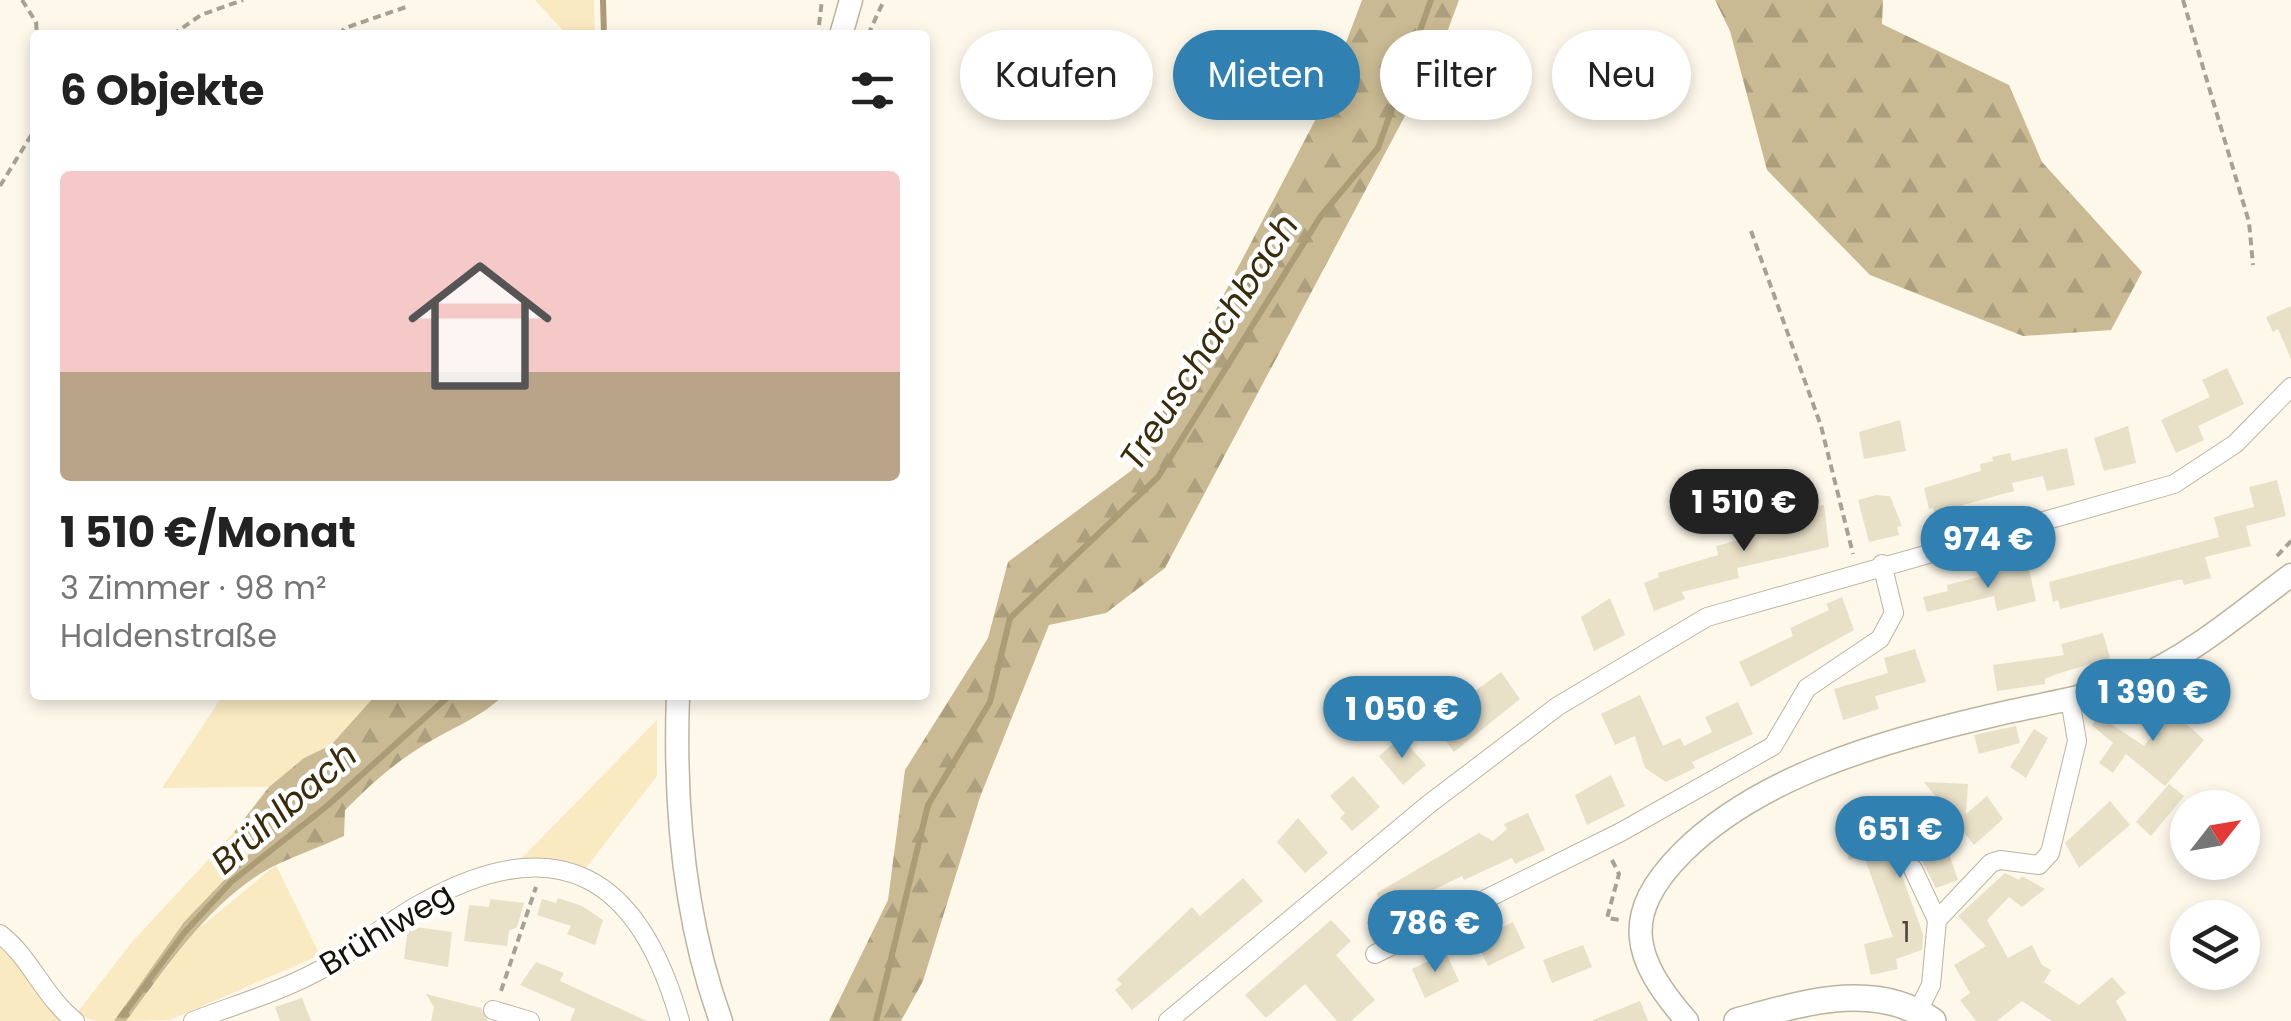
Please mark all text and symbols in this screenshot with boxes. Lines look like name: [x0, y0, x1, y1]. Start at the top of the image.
chip: Kaufen: [960, 30, 1153, 120]
chip: Mieten: [1173, 30, 1360, 120]
chip: Filter: [1380, 30, 1532, 120]
chip: Neu: [1552, 30, 1691, 120]
text: 6 Objekte: [60, 61, 264, 120]
icon: filters: [845, 63, 900, 118]
water label: Treuschachbach: [1107, 204, 1310, 479]
icon: home: [390, 236, 570, 416]
pin: 1 510 €: [1652, 469, 1836, 554]
text: 1 510 €: [1692, 479, 1796, 524]
text: 1 510 €/Monat: [60, 503, 356, 562]
pin: 974 €: [1918, 506, 2058, 591]
text: 974 €: [1943, 516, 2033, 561]
text: 3 Zimmer · 98 m²: [60, 565, 327, 610]
text: Haldenstraße: [60, 613, 277, 658]
pin: 1 390 €: [2061, 659, 2245, 744]
text: 1 390 €: [2098, 669, 2208, 714]
pin: 1 050 €: [1310, 676, 1494, 761]
text: 1 050 €: [1345, 686, 1459, 731]
water label: Brühlbach: [200, 730, 367, 885]
north arrow: [2170, 790, 2260, 880]
map controls: [2170, 790, 2260, 990]
pin: 651 €: [1830, 796, 1970, 881]
text: 651 €: [1857, 806, 1943, 851]
street label: Brühlweg: [311, 871, 461, 986]
pin: 786 €: [1365, 890, 1505, 975]
text: 786 €: [1390, 900, 1480, 945]
button: layers: [2170, 900, 2260, 990]
house number: 1: [1902, 913, 1910, 952]

